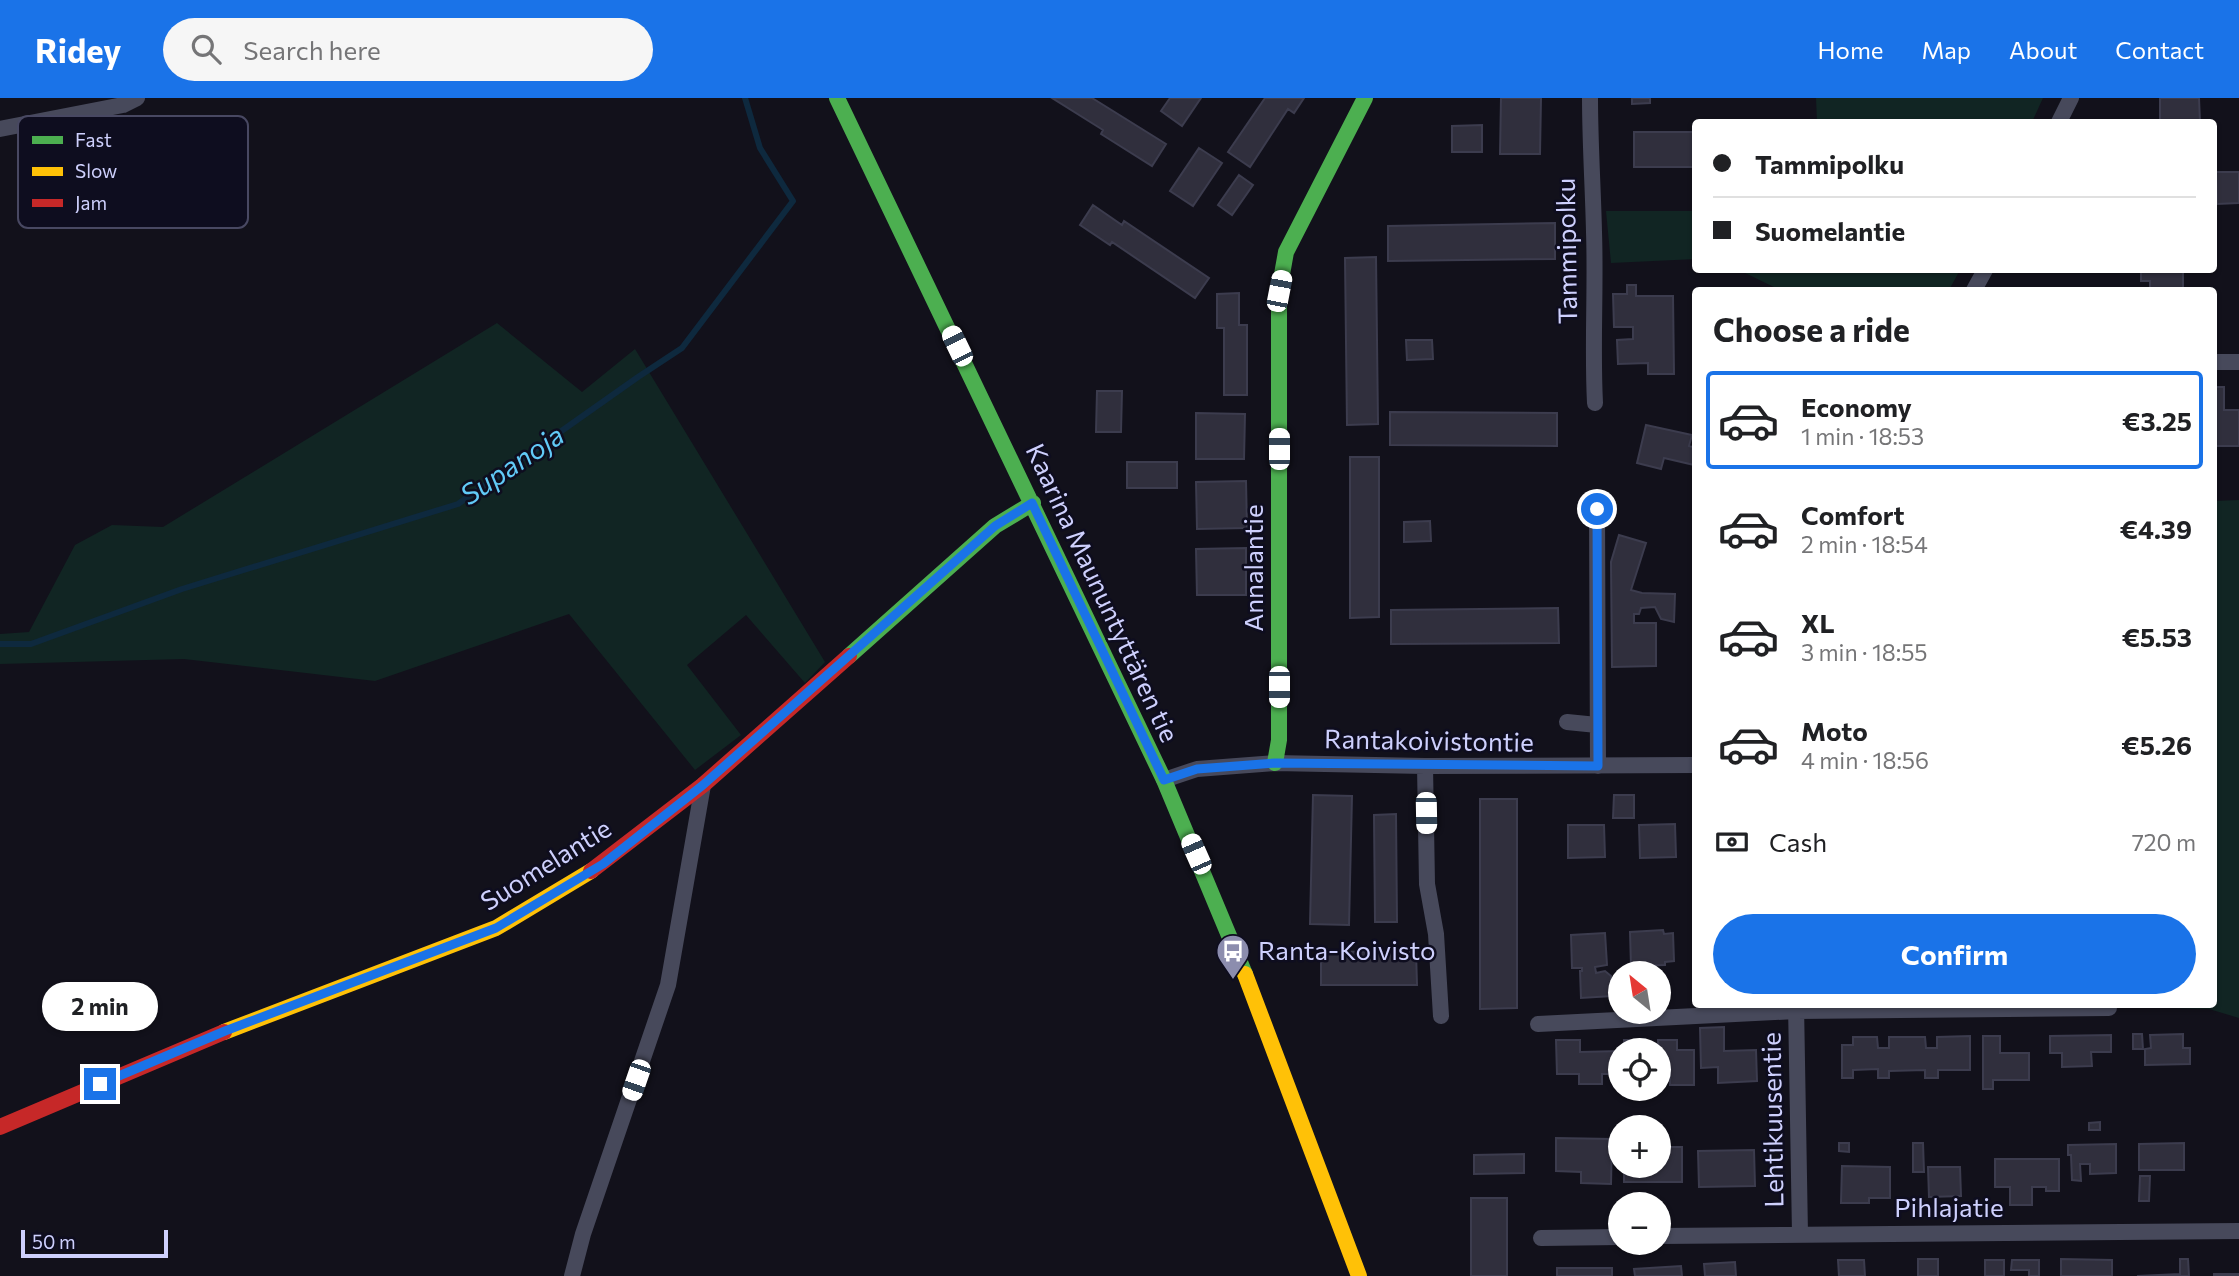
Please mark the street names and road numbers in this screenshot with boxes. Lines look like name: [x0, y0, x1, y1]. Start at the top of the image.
street label: Tammipolku: [1549, 178, 1582, 324]
street label: Kaarina Maununtyttären tie: [1020, 438, 1186, 747]
street label: Annalantie: [1237, 504, 1268, 632]
street label: Rantakoivistontie: [1324, 722, 1534, 757]
street label: Suomelantie: [474, 811, 616, 916]
street label: Lehtikuusentie: [1754, 1032, 1789, 1208]
street label: Pihlajatie: [1894, 1191, 2004, 1222]

